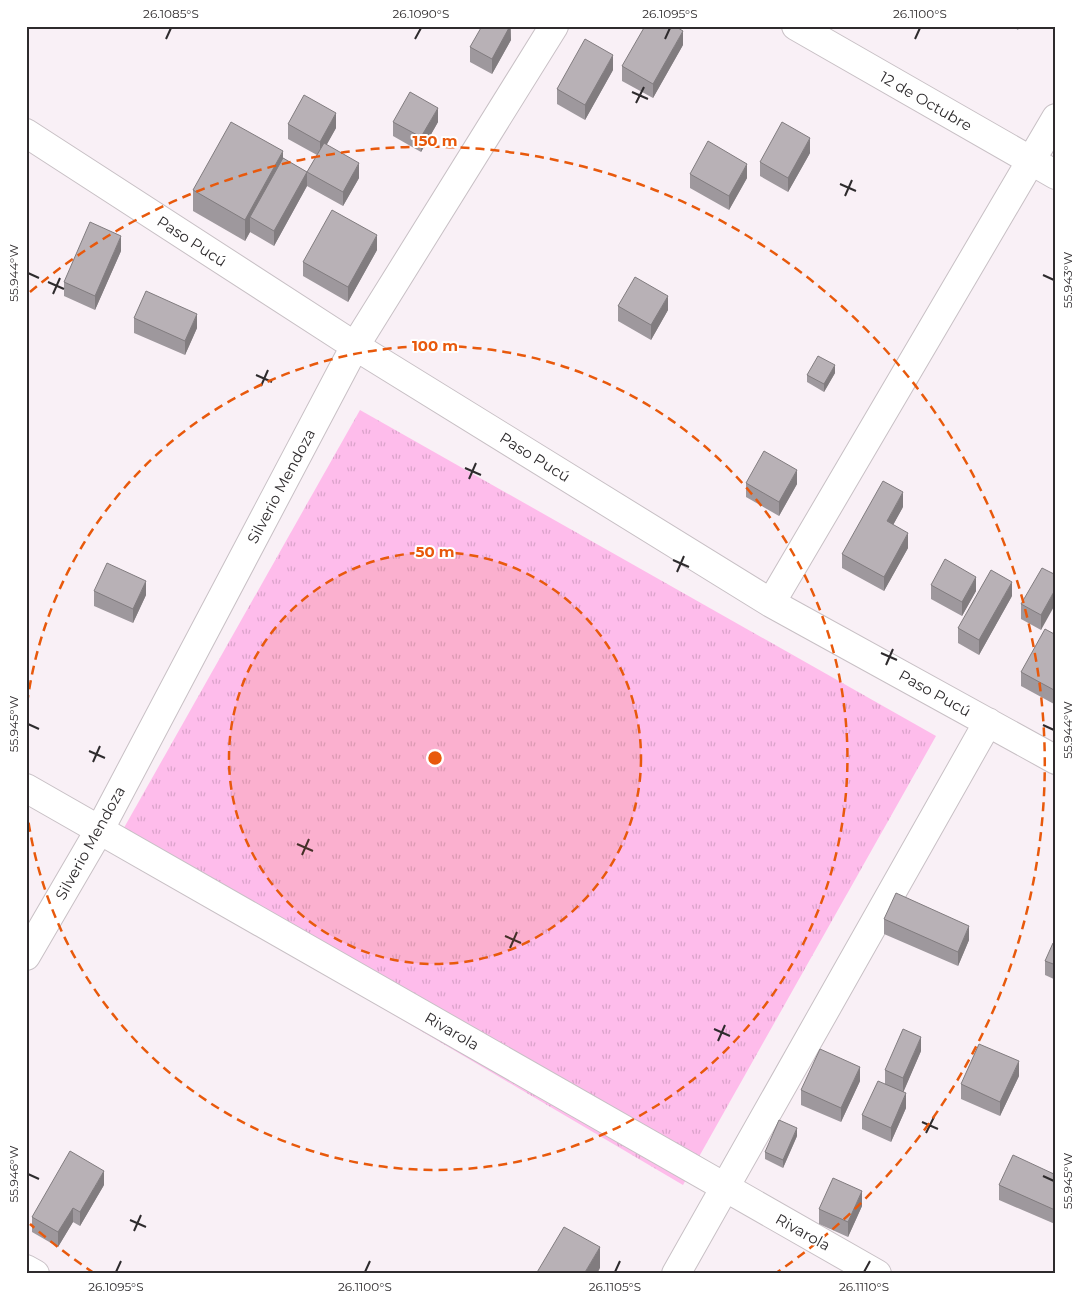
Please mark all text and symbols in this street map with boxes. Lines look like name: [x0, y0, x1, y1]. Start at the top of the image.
text: 26.1085°S: [143, 6, 199, 21]
text: 26.1090°S: [393, 6, 449, 21]
text: 26.1095°S: [642, 6, 698, 21]
text: 26.1100°S: [893, 6, 947, 21]
street label: 12 de Octubre: [876, 67, 976, 135]
text: 150 m: [413, 131, 457, 150]
street label: Paso Pucú: [154, 211, 230, 271]
text: 55.944°W: [6, 244, 21, 302]
text: 55.943°W: [1060, 252, 1075, 308]
text: 100 m: [412, 336, 458, 355]
street label: Silverio Mendoza: [243, 425, 319, 547]
street label: Paso Pucú: [496, 428, 574, 486]
text: 50 m: [415, 542, 455, 561]
street label: Paso Pucú: [896, 665, 974, 721]
text: 55.945°W: [6, 696, 21, 752]
text: 55.944°W: [1060, 701, 1075, 759]
centre of rings: [426, 749, 444, 767]
street label: Silverio Mendoza: [51, 783, 129, 903]
street label: Rivarola: [421, 1008, 483, 1054]
text: 55.946°W: [6, 1145, 21, 1203]
text: 55.945°W: [1060, 1153, 1075, 1209]
street label: Rivarola: [772, 1209, 834, 1255]
text: 26.1095°S: [88, 1279, 144, 1294]
text: 26.1100°S: [338, 1279, 392, 1294]
text: 26.1105°S: [589, 1279, 641, 1294]
text: 26.1110°S: [839, 1279, 889, 1294]

